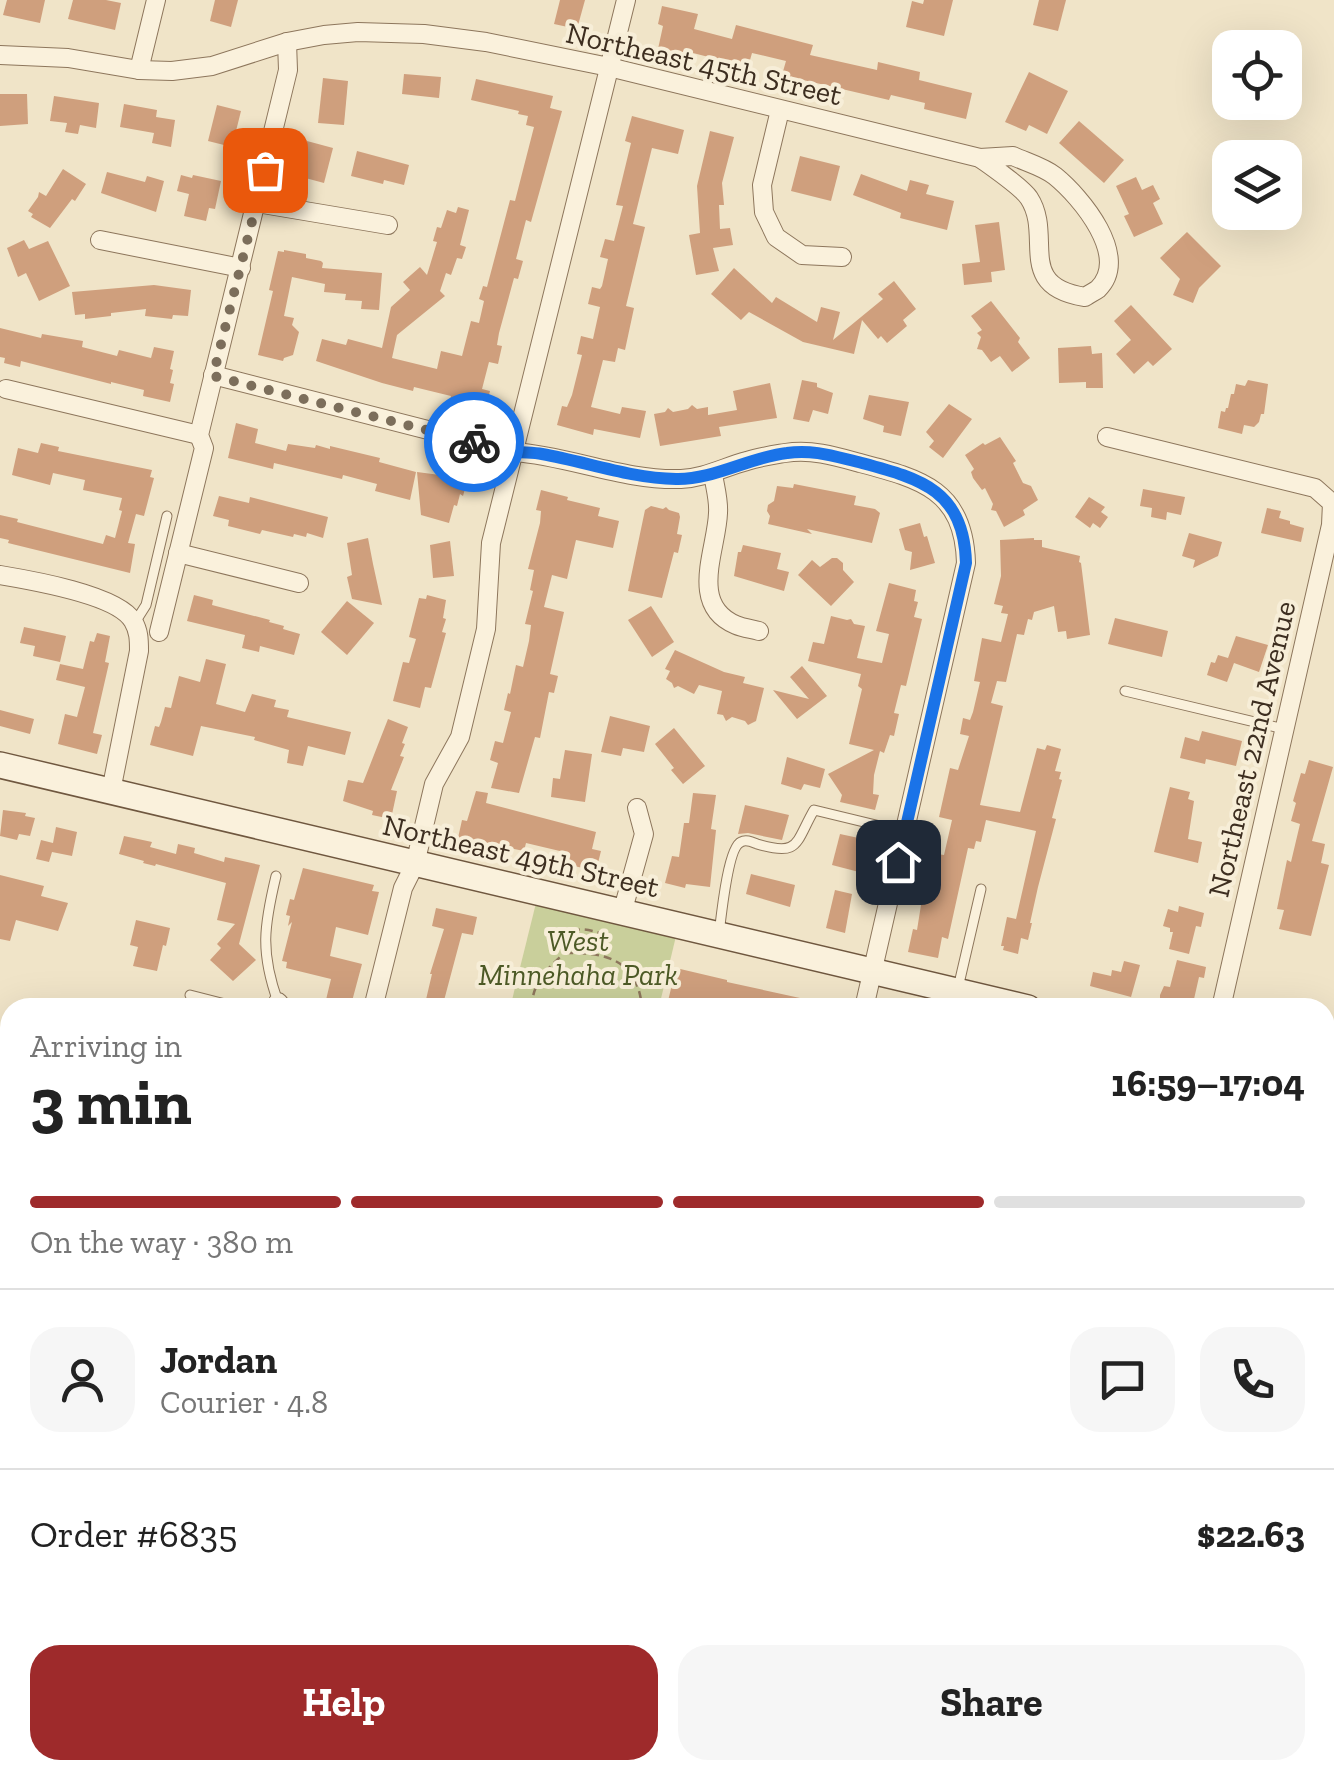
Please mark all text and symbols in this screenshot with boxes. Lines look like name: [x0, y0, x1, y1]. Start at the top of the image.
street label: Northeast 45th Street: [563, 15, 845, 113]
map controls: [1212, 30, 1302, 230]
button: locate: [1212, 30, 1302, 120]
pin: [223, 128, 308, 213]
button: layers: [1212, 140, 1302, 230]
icon: bag: [238, 143, 293, 198]
courier: [424, 392, 524, 492]
icon: bike: [447, 415, 502, 470]
street label: Northeast 22nd Avenue: [1200, 598, 1304, 900]
street label: Northeast 49th Street: [379, 807, 663, 905]
pin: [856, 820, 941, 905]
icon: home: [871, 835, 926, 890]
park label: West Minnehaha Park: [478, 923, 678, 993]
text: Arriving in: [30, 1027, 182, 1065]
text: 16:59–17:04: [1111, 1060, 1305, 1106]
text: 3 min: [30, 1063, 192, 1141]
text: On the way · 380 m: [30, 1223, 293, 1261]
button: person: [30, 1327, 135, 1432]
button: chat: [1070, 1327, 1175, 1432]
button: phone: [1200, 1327, 1305, 1432]
text: Jordan: [160, 1337, 277, 1383]
text: Courier · 4.8: [160, 1383, 328, 1421]
text: Order #6835: [30, 1511, 237, 1557]
text: $22.63: [1197, 1511, 1305, 1557]
button: Help: [30, 1645, 658, 1760]
button: Share: [678, 1645, 1305, 1760]

